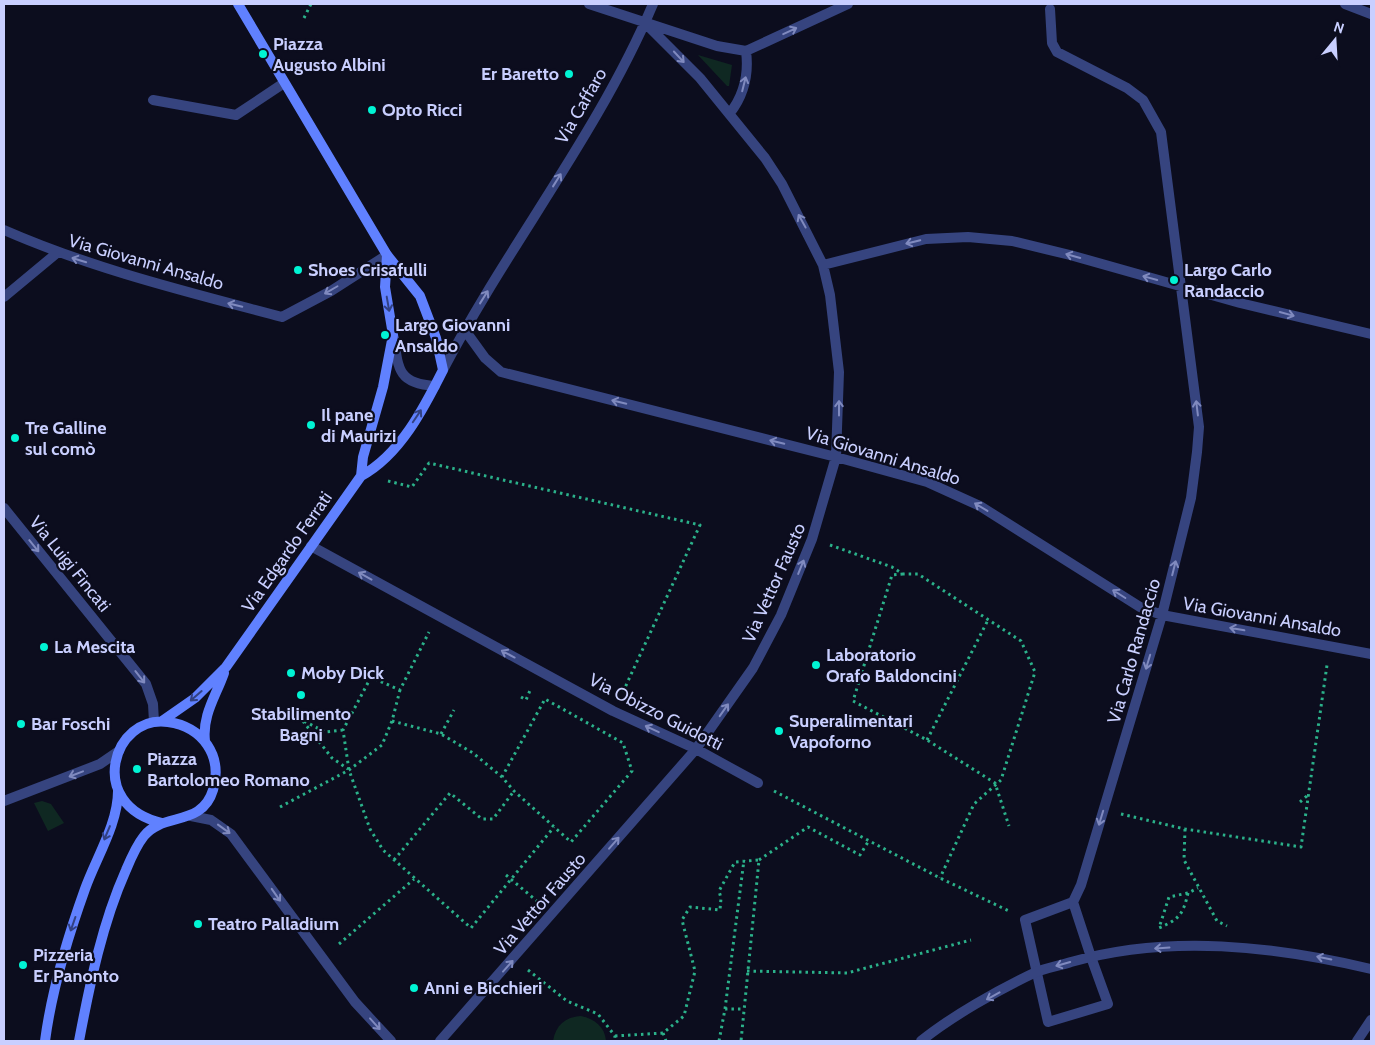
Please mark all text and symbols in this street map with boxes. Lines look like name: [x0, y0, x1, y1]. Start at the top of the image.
north arrow: [1310, 15, 1360, 65]
text: N: [1332, 18, 1347, 38]
one-way arrow: [782, 25, 797, 35]
place label: Piazza Augusto Albini: [273, 33, 386, 76]
marker: Piazza Augusto Albini: [257, 48, 269, 60]
one-way arrow: [673, 50, 685, 63]
place label: Er Baretto: [481, 63, 559, 85]
street label: Via Caffaro: [551, 64, 612, 148]
marker: Er Baretto: [563, 68, 575, 80]
one-way arrow: [740, 76, 749, 92]
place label: Opto Ricci: [382, 99, 462, 121]
marker: Opto Ricci: [366, 104, 378, 116]
one-way arrow: [552, 173, 562, 187]
one-way arrow: [797, 214, 806, 229]
street label: Via Giovanni Ansaldo: [66, 229, 226, 295]
one-way arrow: [906, 238, 922, 247]
one-way arrow: [1066, 251, 1082, 261]
one-way arrow: [71, 254, 87, 264]
place label: Shoes Crisafulli: [308, 259, 427, 281]
place label: Largo Carlo Randaccio: [1184, 259, 1272, 302]
marker: Shoes Crisafulli: [292, 264, 304, 276]
one-way arrow: [1142, 273, 1158, 283]
marker: Largo Carlo Randaccio: [1168, 274, 1180, 286]
one-way arrow: [324, 286, 338, 296]
one-way arrow: [480, 290, 490, 304]
one-way arrow: [384, 295, 394, 311]
one-way arrow: [227, 299, 243, 309]
one-way arrow: [1279, 310, 1295, 319]
place label: Largo Giovanni Ansaldo: [395, 314, 510, 357]
marker: Largo Giovanni Ansaldo: [379, 329, 391, 341]
one-way arrow: [612, 397, 628, 407]
one-way arrow: [834, 400, 844, 416]
one-way arrow: [1191, 401, 1201, 417]
place label: Il pane di Maurizi: [321, 404, 396, 447]
one-way arrow: [412, 409, 422, 423]
place label: Tre Galline sul comò: [25, 417, 107, 460]
marker: Il pane di Maurizi: [305, 419, 317, 431]
street label: Via Giovanni Ansaldo: [803, 422, 963, 490]
marker: Tre Galline sul comò: [9, 432, 21, 444]
one-way arrow: [770, 437, 786, 446]
street label: Via Edgardo Ferrati: [237, 487, 337, 617]
one-way arrow: [975, 502, 989, 512]
street label: Via Luigi Fincati: [25, 512, 115, 616]
street label: Via Vettor Fausto: [738, 520, 810, 646]
one-way arrow: [29, 539, 40, 552]
one-way arrow: [797, 560, 806, 575]
one-way arrow: [1170, 561, 1179, 577]
one-way arrow: [358, 571, 373, 580]
street label: Via Carlo Randaccio: [1103, 576, 1165, 726]
one-way arrow: [1112, 588, 1126, 598]
street label: Via Giovanni Ansaldo: [1181, 592, 1343, 642]
one-way arrow: [1230, 624, 1246, 634]
place label: La Mescita: [54, 636, 135, 658]
marker: La Mescita: [38, 641, 50, 653]
place label: Laboratorio Orafo Baldoncini: [826, 644, 957, 687]
one-way arrow: [500, 649, 515, 659]
one-way arrow: [1143, 654, 1153, 670]
marker: Laboratorio Orafo Baldoncini: [810, 659, 822, 671]
place label: Moby Dick: [301, 662, 384, 684]
marker: Moby Dick: [285, 667, 297, 679]
street label: Via Obizzo Guidotti: [585, 669, 727, 755]
one-way arrow: [135, 670, 146, 683]
marker: Stabilimento Bagni: [295, 689, 307, 701]
one-way arrow: [189, 691, 202, 702]
place label: Stabilimento Bagni: [251, 703, 351, 746]
one-way arrow: [719, 703, 729, 717]
place label: Superalimentari Vapoforno: [789, 710, 913, 753]
place label: Bar Foschi: [31, 713, 110, 735]
marker: Bar Foschi: [15, 718, 27, 730]
one-way arrow: [645, 723, 660, 733]
marker: Superalimentari Vapoforno: [773, 725, 785, 737]
place label: Piazza Bartolomeo Romano: [147, 748, 310, 791]
marker: Piazza Bartolomeo Romano: [131, 763, 143, 775]
one-way arrow: [69, 769, 84, 779]
one-way arrow: [1096, 809, 1106, 825]
one-way arrow: [217, 824, 231, 834]
one-way arrow: [102, 826, 111, 841]
one-way arrow: [608, 837, 620, 850]
street label: Via Vettor Fausto: [489, 848, 591, 960]
one-way arrow: [271, 888, 281, 902]
place label: Teatro Palladium: [208, 913, 339, 935]
one-way arrow: [67, 915, 77, 931]
marker: Teatro Palladium: [192, 918, 204, 930]
one-way arrow: [1154, 943, 1170, 952]
place label: Pizzeria Er Panonto: [33, 944, 119, 987]
one-way arrow: [1316, 953, 1332, 962]
marker: Pizzeria Er Panonto: [17, 959, 29, 971]
one-way arrow: [502, 960, 514, 973]
one-way arrow: [1055, 960, 1071, 970]
place label: Anni e Bicchieri: [424, 977, 542, 999]
marker: Anni e Bicchieri: [408, 982, 420, 994]
one-way arrow: [985, 991, 1000, 1001]
one-way arrow: [369, 1017, 381, 1030]

